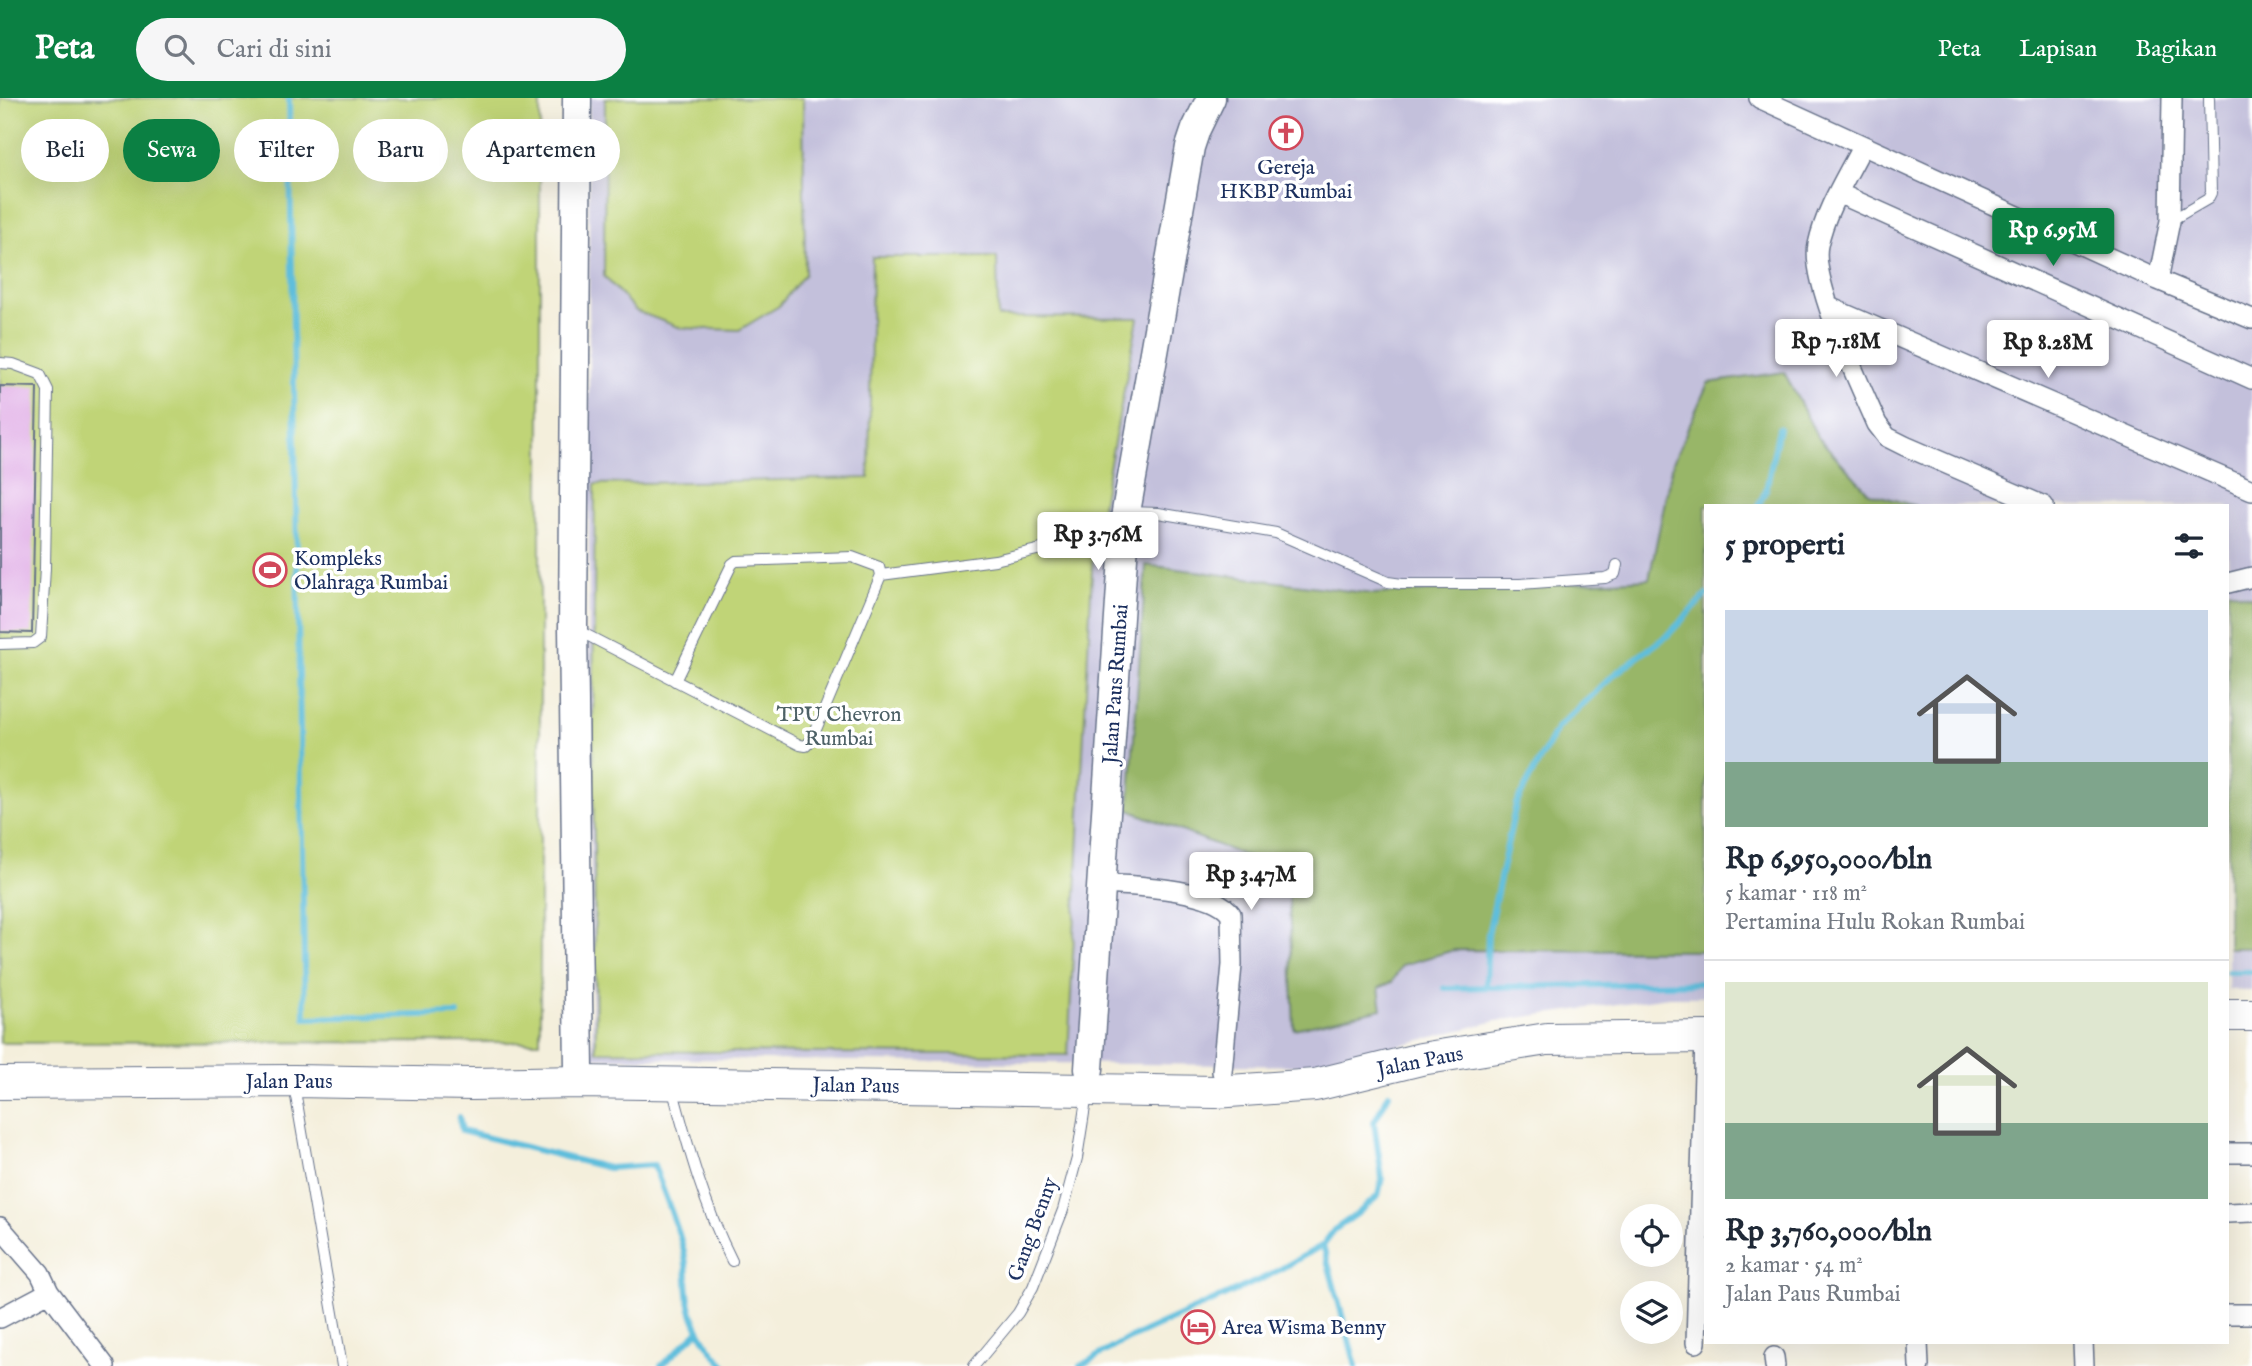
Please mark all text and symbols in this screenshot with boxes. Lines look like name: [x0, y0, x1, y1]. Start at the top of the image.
search box: [136, 18, 626, 81]
text: Peta: [35, 28, 94, 70]
icon: search: [160, 30, 198, 68]
text: Cari di sini: [216, 33, 332, 66]
text: Peta: [1938, 34, 1981, 65]
text: Lapisan: [2019, 34, 2097, 65]
text: Bagikan: [2135, 34, 2217, 65]
church icon: Gereja HKBP Rumbai: [1267, 114, 1305, 152]
chip: Beli: [21, 119, 109, 182]
chip: Sewa: [123, 119, 220, 182]
chip: Filter: [234, 119, 339, 182]
chip: Baru: [353, 119, 448, 182]
chip: Apartemen: [462, 119, 620, 182]
place label: Gereja HKBP Rumbai: [1220, 155, 1352, 206]
pin: Rp 6.95M: [1981, 208, 2125, 268]
text: Rp 6.95M: [2008, 216, 2098, 245]
pin: Rp 7.18M: [1764, 320, 1908, 379]
pin: Rp 8.28M: [1976, 320, 2120, 380]
text: Rp 7.18M: [1791, 327, 1881, 356]
text: Rp 8.28M: [2003, 328, 2093, 357]
pin: Rp 3.76M: [1026, 512, 1170, 572]
text: Rp 3.76M: [1053, 520, 1143, 549]
text: 5 properti: [1725, 527, 1845, 565]
icon: filters: [2170, 527, 2208, 565]
place label: Kompleks Olahraga Rumbai: [294, 546, 448, 597]
sports icon: Kompleks Olahraga Rumbai: [251, 551, 289, 589]
street label: Jalan Paus Rumbai: [1097, 603, 1136, 767]
icon: home: [1904, 656, 2030, 782]
park label: TPU Chevron Rumbai: [776, 702, 902, 753]
text: Rp 6,950,000/bln: [1725, 841, 1932, 879]
pin: Rp 3.47M: [1179, 852, 1323, 912]
text: Rp 3.47M: [1205, 860, 1297, 889]
text: 5 kamar · 118 m²: [1725, 879, 1867, 908]
text: Pertamina Hulu Rokan Rumbai: [1725, 908, 2025, 937]
icon: home: [1904, 1028, 2030, 1154]
street label: Jalan Paus: [1373, 1041, 1466, 1084]
street label: Jalan Paus: [243, 1069, 333, 1096]
street label: Jalan Paus: [810, 1072, 900, 1101]
street label: Gang Benny: [1002, 1173, 1065, 1285]
map controls: [1620, 1204, 1683, 1344]
button: locate: [1620, 1204, 1683, 1267]
text: Rp 3,760,000/bln: [1725, 1213, 1932, 1251]
text: 2 kamar · 54 m²: [1725, 1251, 1863, 1280]
text: Jalan Paus Rumbai: [1725, 1280, 1901, 1309]
button: layers: [1620, 1281, 1683, 1344]
hotel icon: Area Wisma Benny: [1179, 1308, 1217, 1346]
place label: Area Wisma Benny: [1221, 1315, 1387, 1342]

